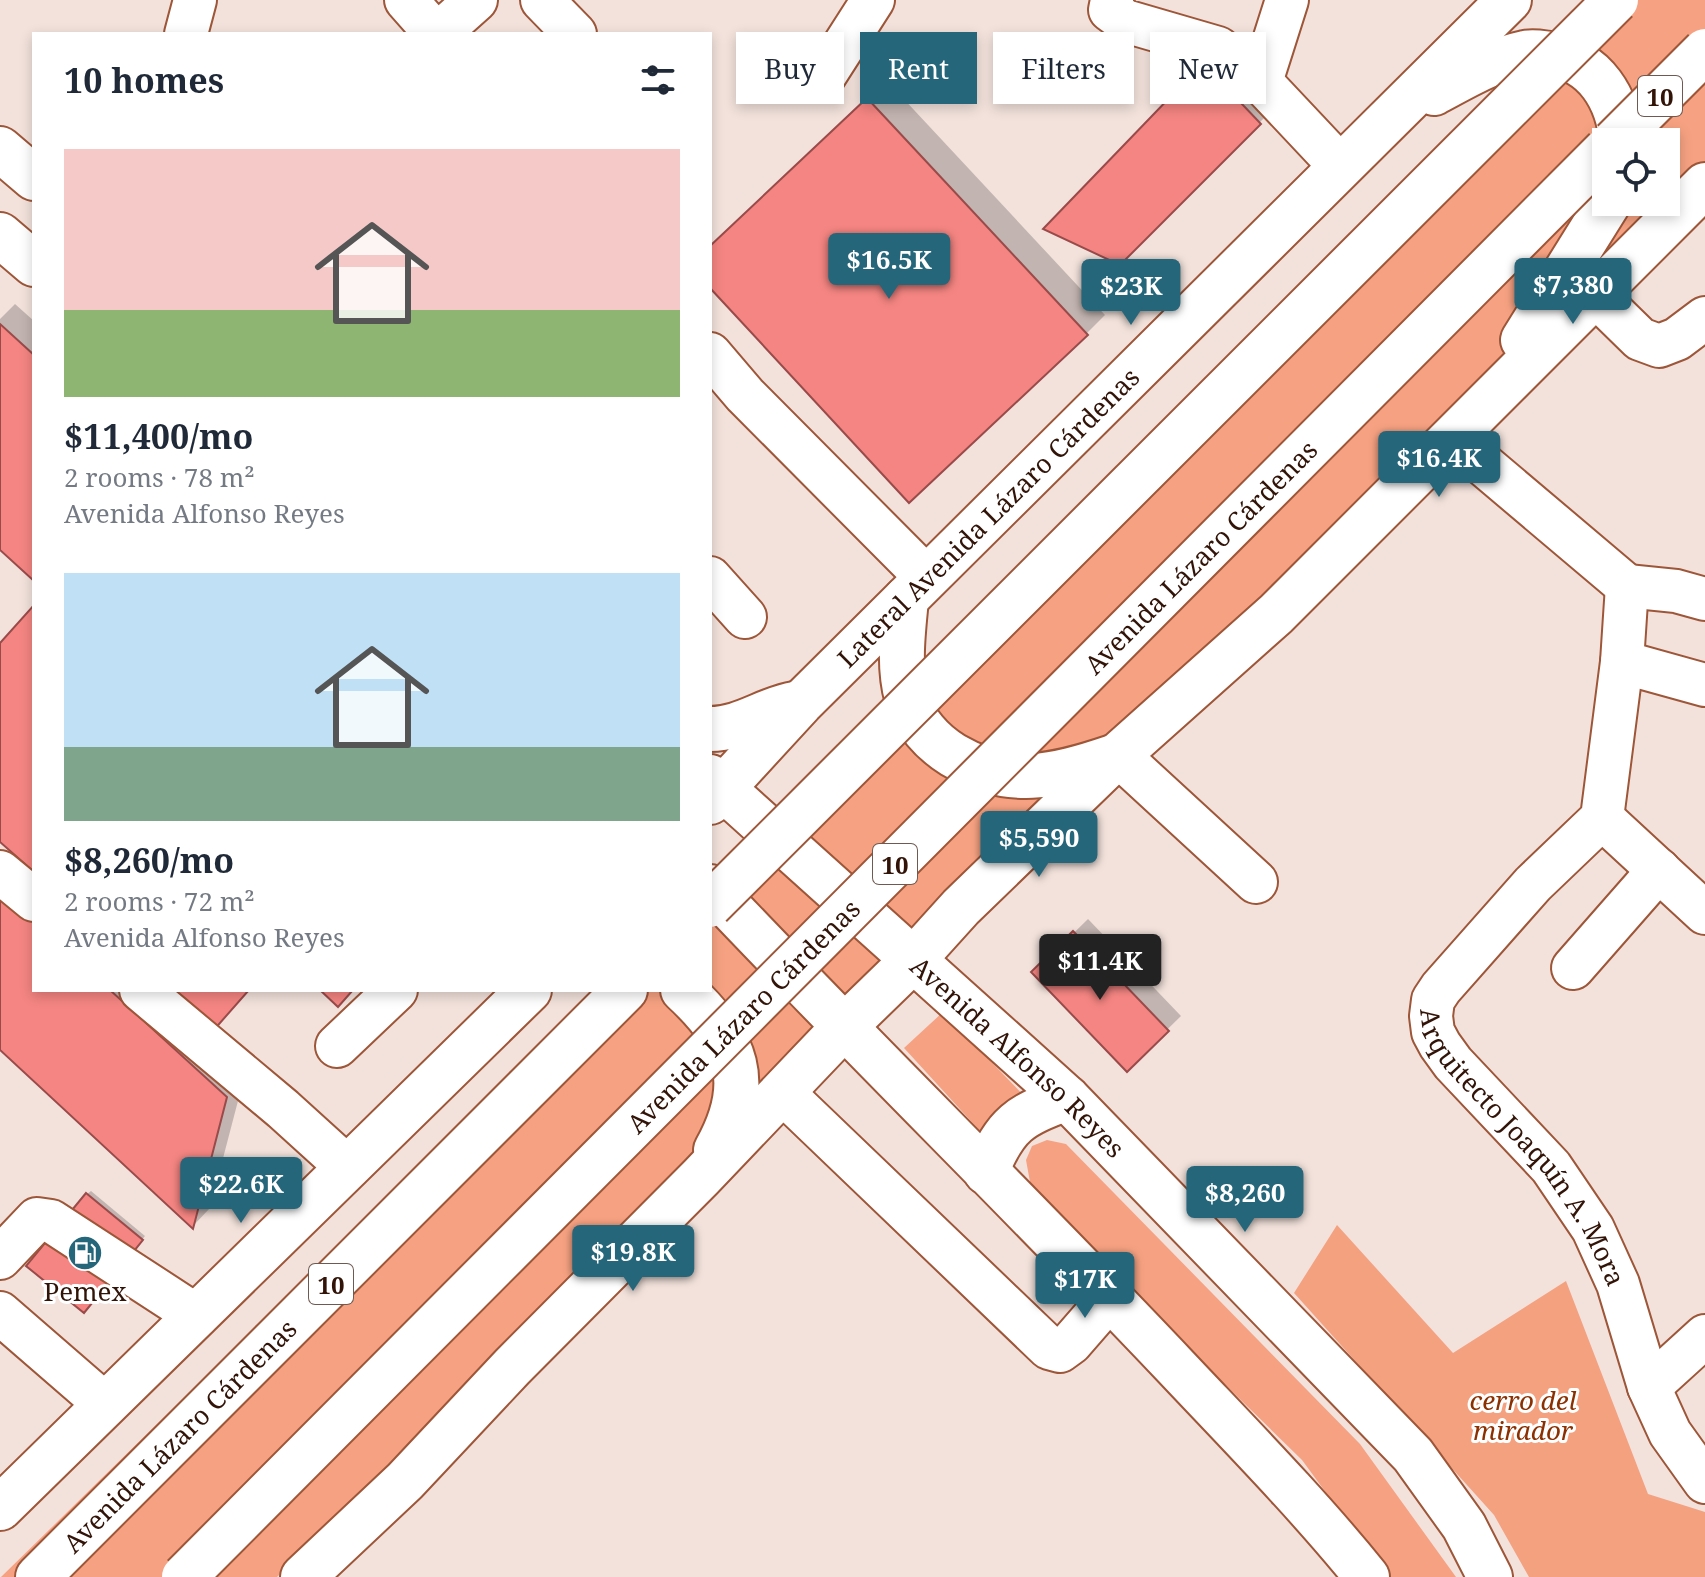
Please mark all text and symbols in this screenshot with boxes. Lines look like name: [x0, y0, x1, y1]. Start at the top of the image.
chip: Buy: [736, 32, 844, 104]
chip: Rent: [860, 32, 977, 104]
chip: Filters: [993, 32, 1134, 104]
chip: New: [1150, 32, 1266, 104]
text: 10 homes: [64, 57, 224, 103]
icon: filters: [636, 58, 680, 102]
road number: 10: [1638, 76, 1682, 116]
map controls: [1592, 128, 1680, 216]
button: locate: [1592, 128, 1680, 216]
icon: home: [300, 201, 444, 345]
pin: $16.5K: [824, 233, 954, 301]
text: $16.5K: [846, 241, 932, 277]
pin: $7,380: [1508, 258, 1638, 326]
pin: $23K: [1084, 259, 1178, 327]
text: $7,380: [1532, 266, 1614, 302]
text: $23K: [1099, 267, 1163, 303]
street label: Lateral Avenida Lázaro Cárdenas: [829, 359, 1147, 675]
text: $11,400/mo: [64, 413, 253, 459]
pin: $16.4K: [1374, 431, 1504, 499]
street label: Avenida Lázaro Cárdenas: [1076, 432, 1325, 682]
text: $16.4K: [1396, 439, 1482, 475]
text: 2 rooms · 78 m²: [64, 459, 255, 495]
text: Avenida Alfonso Reyes: [64, 495, 345, 531]
icon: home: [300, 625, 444, 769]
pin: $5,590: [974, 811, 1104, 879]
text: $5,590: [998, 819, 1080, 855]
text: $8,260/mo: [64, 837, 234, 883]
road number: 10: [873, 844, 917, 884]
text: 2 rooms · 72 m²: [64, 883, 255, 919]
street label: Avenida Lázaro Cárdenas: [618, 891, 868, 1141]
text: Avenida Alfonso Reyes: [64, 919, 345, 955]
pin: $11.4K: [1035, 934, 1165, 1002]
text: $11.4K: [1057, 942, 1143, 978]
street label: Avenida Alfonso Reyes: [903, 948, 1133, 1165]
street label: Arquitecto Joaquín A. Mora: [1412, 1006, 1634, 1291]
pin: $22.6K: [176, 1157, 306, 1225]
text: $22.6K: [198, 1165, 284, 1201]
pin: $8,260: [1180, 1166, 1310, 1234]
text: $8,260: [1204, 1174, 1286, 1210]
pin: $19.8K: [568, 1225, 698, 1293]
text: $19.8K: [590, 1233, 676, 1269]
fuel station icon: Pemex: [66, 1234, 104, 1272]
pin: $17K: [1038, 1252, 1132, 1320]
text: $17K: [1053, 1260, 1117, 1296]
road number: 10: [309, 1264, 353, 1304]
place label: Pemex: [43, 1273, 127, 1309]
street label: Avenida Lázaro Cárdenas: [55, 1311, 304, 1560]
park label: cerro del mirador: [1470, 1382, 1576, 1448]

